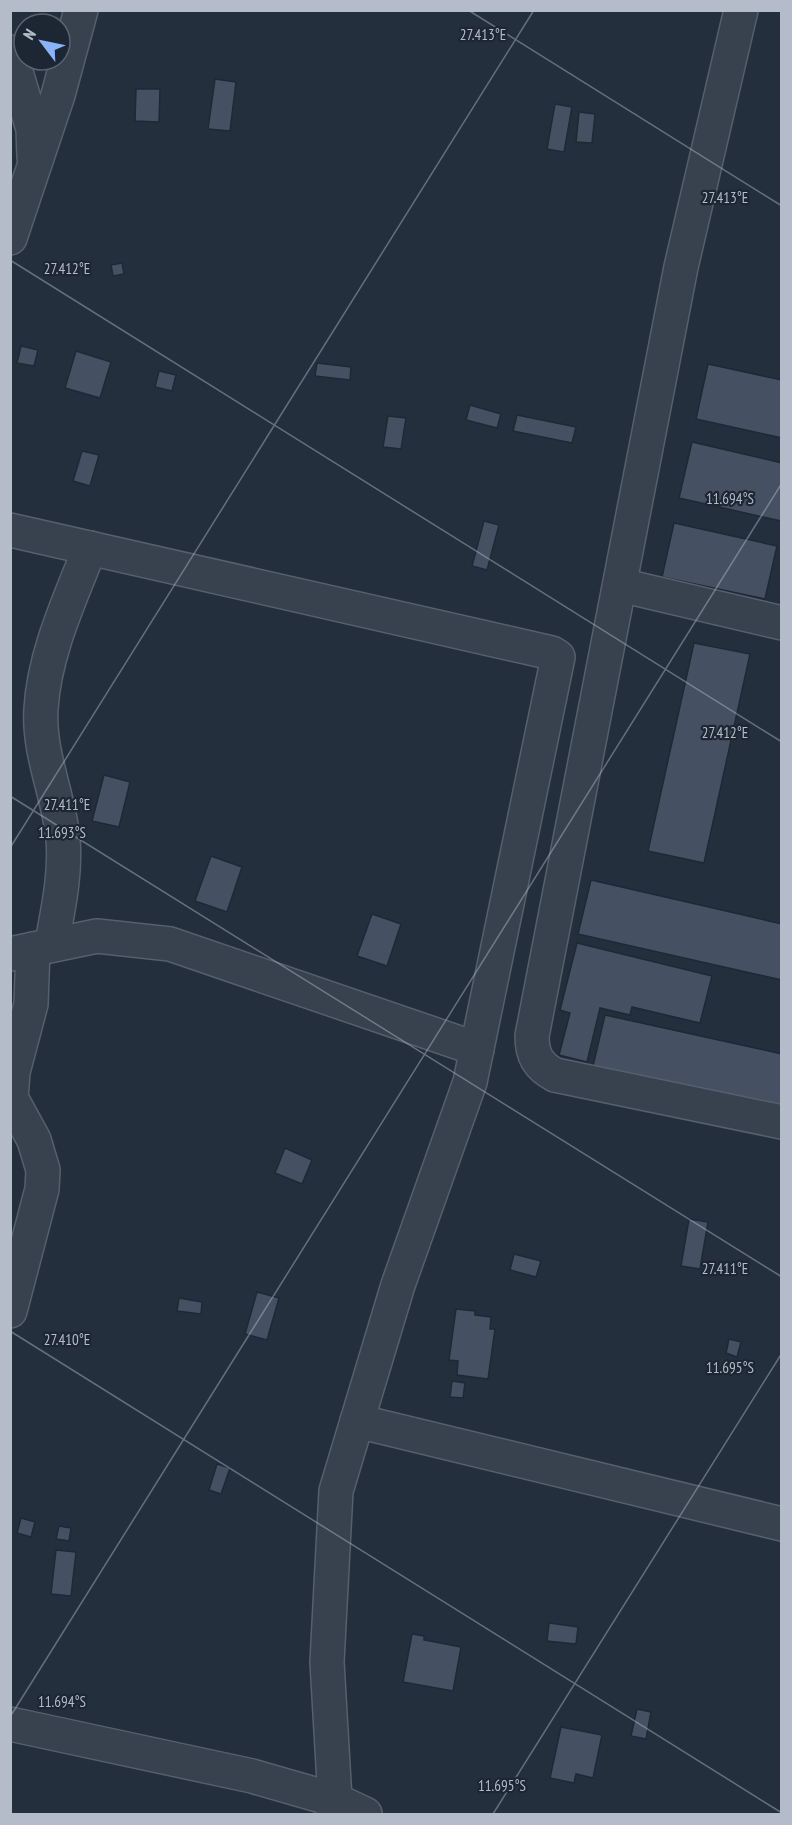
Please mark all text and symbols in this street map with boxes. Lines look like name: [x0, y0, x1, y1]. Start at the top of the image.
north arrow: [12, 12, 72, 72]
text: N: [19, 25, 40, 43]
text: 27.413°E: [460, 25, 506, 44]
text: 27.413°E: [702, 188, 748, 207]
text: 27.412°E: [44, 259, 90, 278]
text: 11.694°S: [706, 489, 754, 508]
text: 27.412°E: [702, 723, 748, 742]
text: 27.411°E: [44, 795, 90, 814]
text: 11.693°S: [38, 823, 86, 842]
text: 27.411°E: [702, 1259, 748, 1278]
text: 27.410°E: [44, 1330, 90, 1349]
text: 11.695°S: [706, 1358, 754, 1377]
text: 11.694°S: [38, 1692, 86, 1711]
text: 11.695°S: [478, 1776, 526, 1795]

